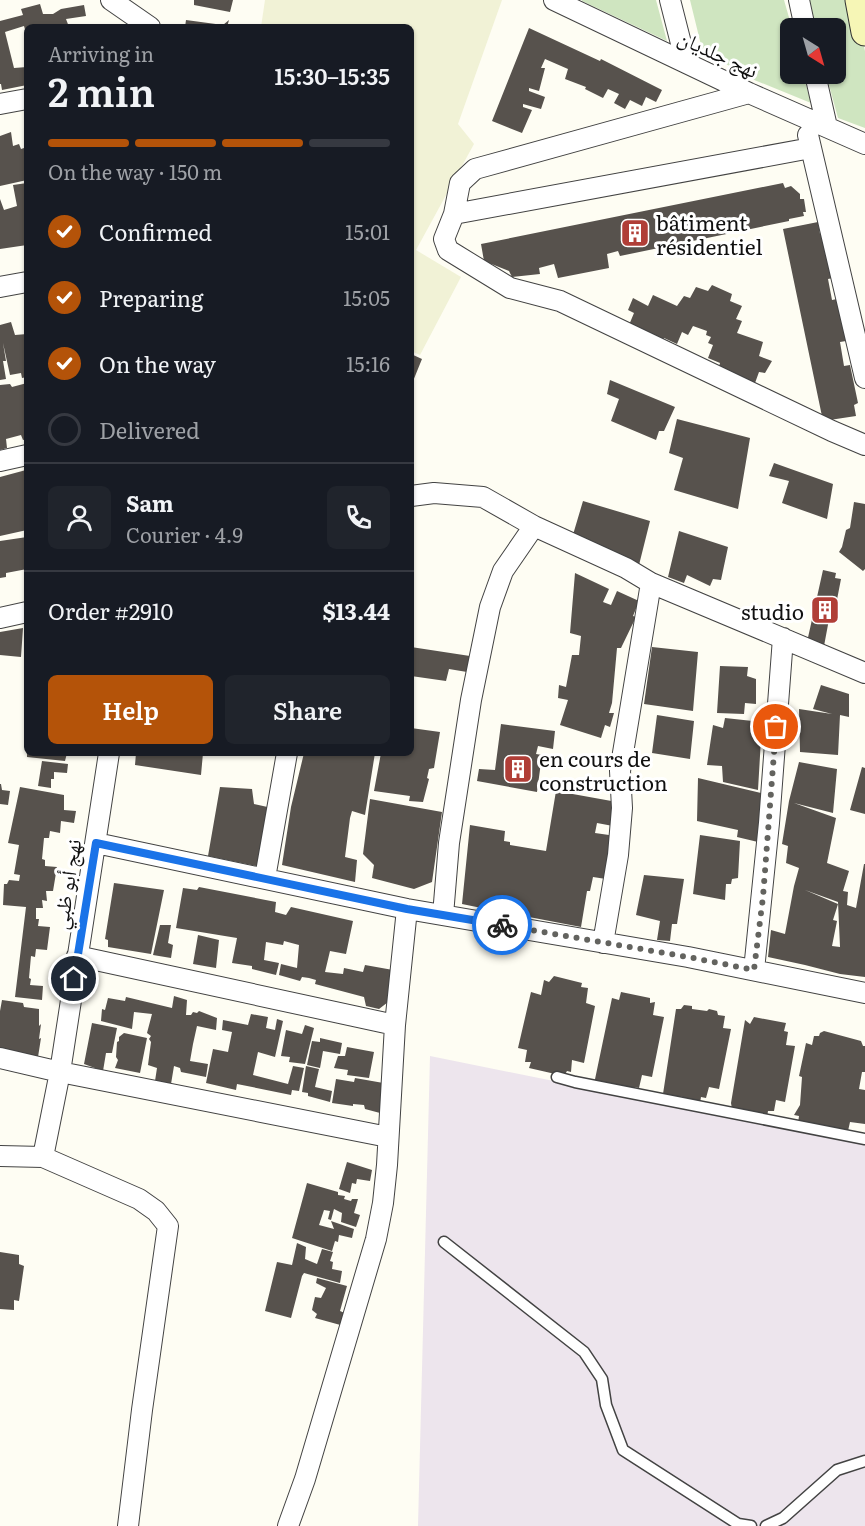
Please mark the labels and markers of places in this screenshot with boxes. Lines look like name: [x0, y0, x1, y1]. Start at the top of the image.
place label: bâtiment résidentiel: [656, 206, 763, 261]
building icon: bâtiment résidentiel: [619, 217, 651, 249]
building icon: studio: [809, 594, 841, 626]
place label: studio: [741, 595, 804, 626]
pin: [750, 701, 801, 752]
place label: en cours de construction: [539, 742, 668, 797]
building icon: en cours de construction: [502, 753, 534, 785]
pin: [48, 953, 99, 1004]

